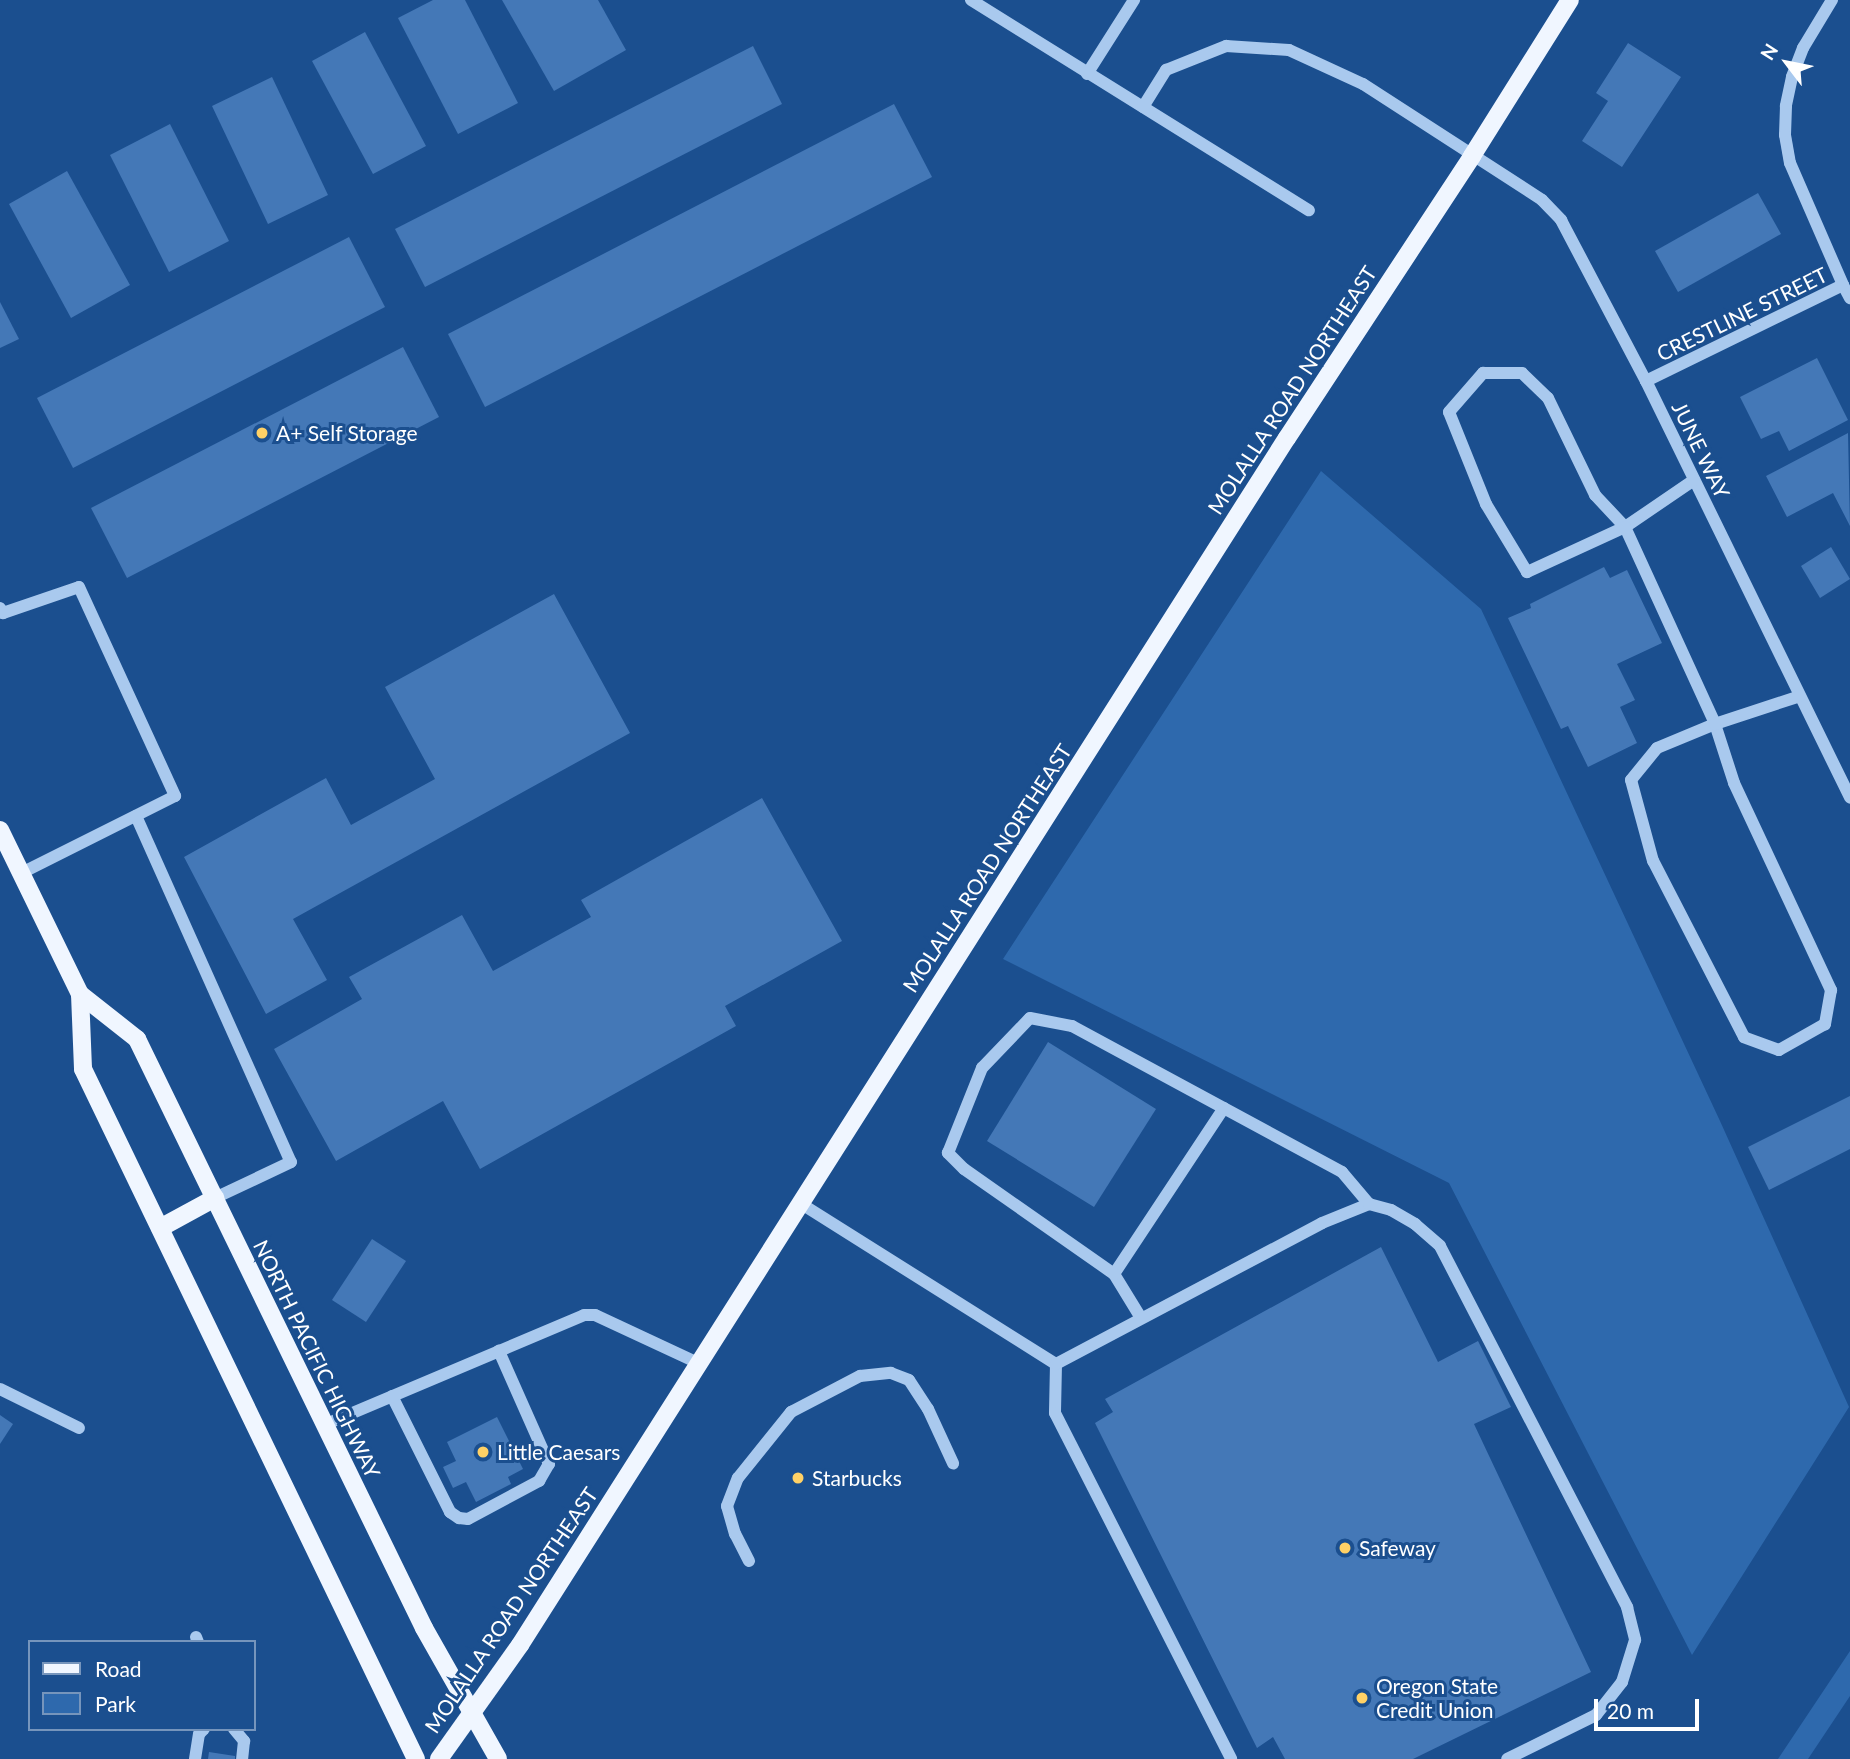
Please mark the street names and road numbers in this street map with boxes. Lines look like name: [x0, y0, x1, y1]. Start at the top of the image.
street label: MOLALLA ROAD NORTHEAST: [1202, 261, 1382, 519]
street label: CRESTLINE STREET: [1652, 262, 1832, 366]
street label: JUNE WAY: [1667, 397, 1735, 503]
street label: MOLALLA ROAD NORTHEAST: [897, 739, 1077, 997]
street label: NORTH PACIFIC HIGHWAY: [248, 1236, 386, 1482]
street label: MOLALLA ROAD NORTHEAST: [419, 1482, 603, 1738]

